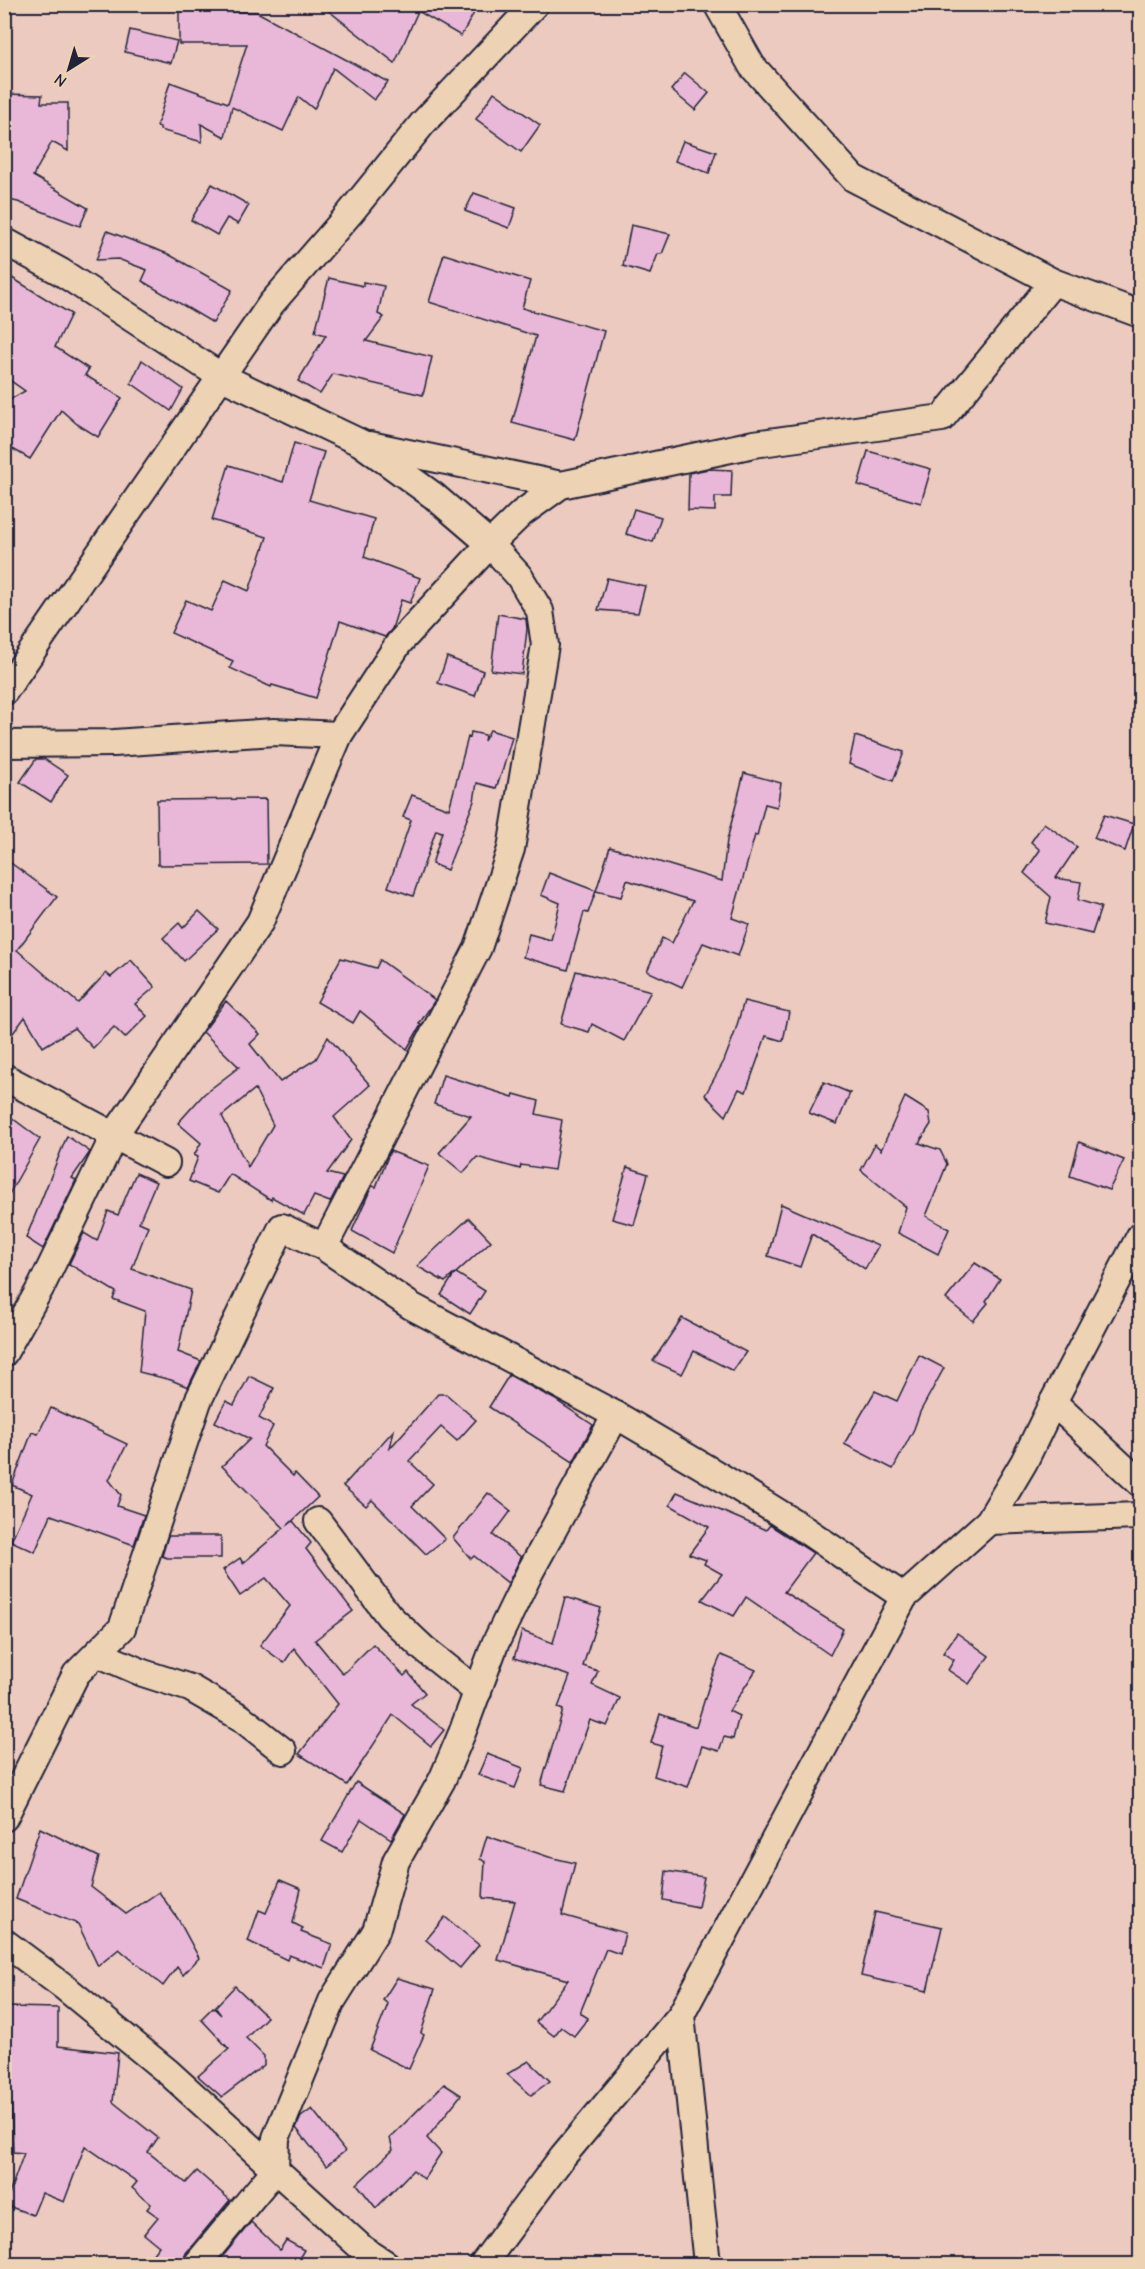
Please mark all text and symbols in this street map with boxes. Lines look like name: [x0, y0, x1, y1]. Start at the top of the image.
north arrow: [39, 39, 99, 99]
text: N: [51, 70, 70, 91]

